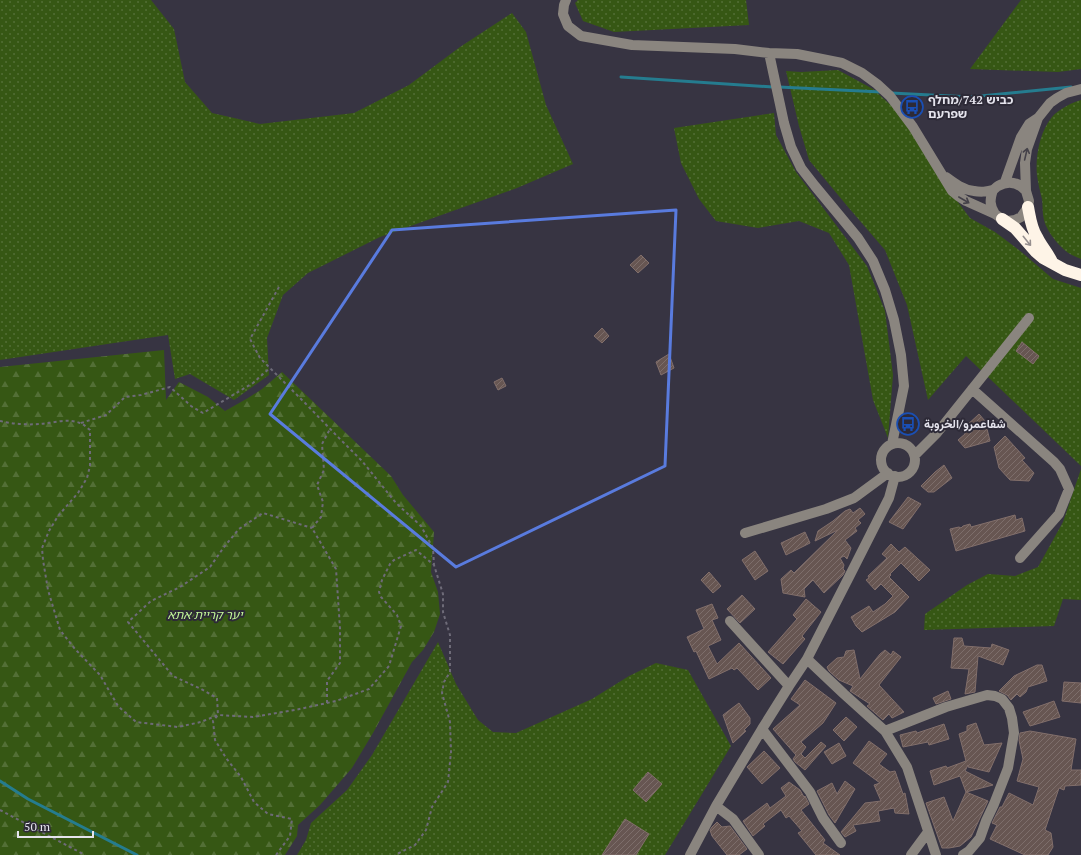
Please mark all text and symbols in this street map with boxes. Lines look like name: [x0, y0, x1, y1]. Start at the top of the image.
place label: כביש 742/מחלף שפרעם: [928, 92, 1013, 121]
bus stop icon: כביש 742/מחלף שפרעם: [899, 94, 925, 120]
one-way arrow: [1023, 148, 1031, 161]
one-way arrow: [958, 196, 970, 204]
one-way arrow: [1022, 236, 1031, 247]
bus stop icon: شفاعمرو/الخروبة: [895, 411, 921, 437]
place label: شفاعمرو/الخروبة: [924, 416, 1006, 432]
park label: יער קריית אתא: [167, 607, 244, 622]
scale bar: [18, 813, 93, 839]
text: 50 m: [24, 819, 51, 834]

